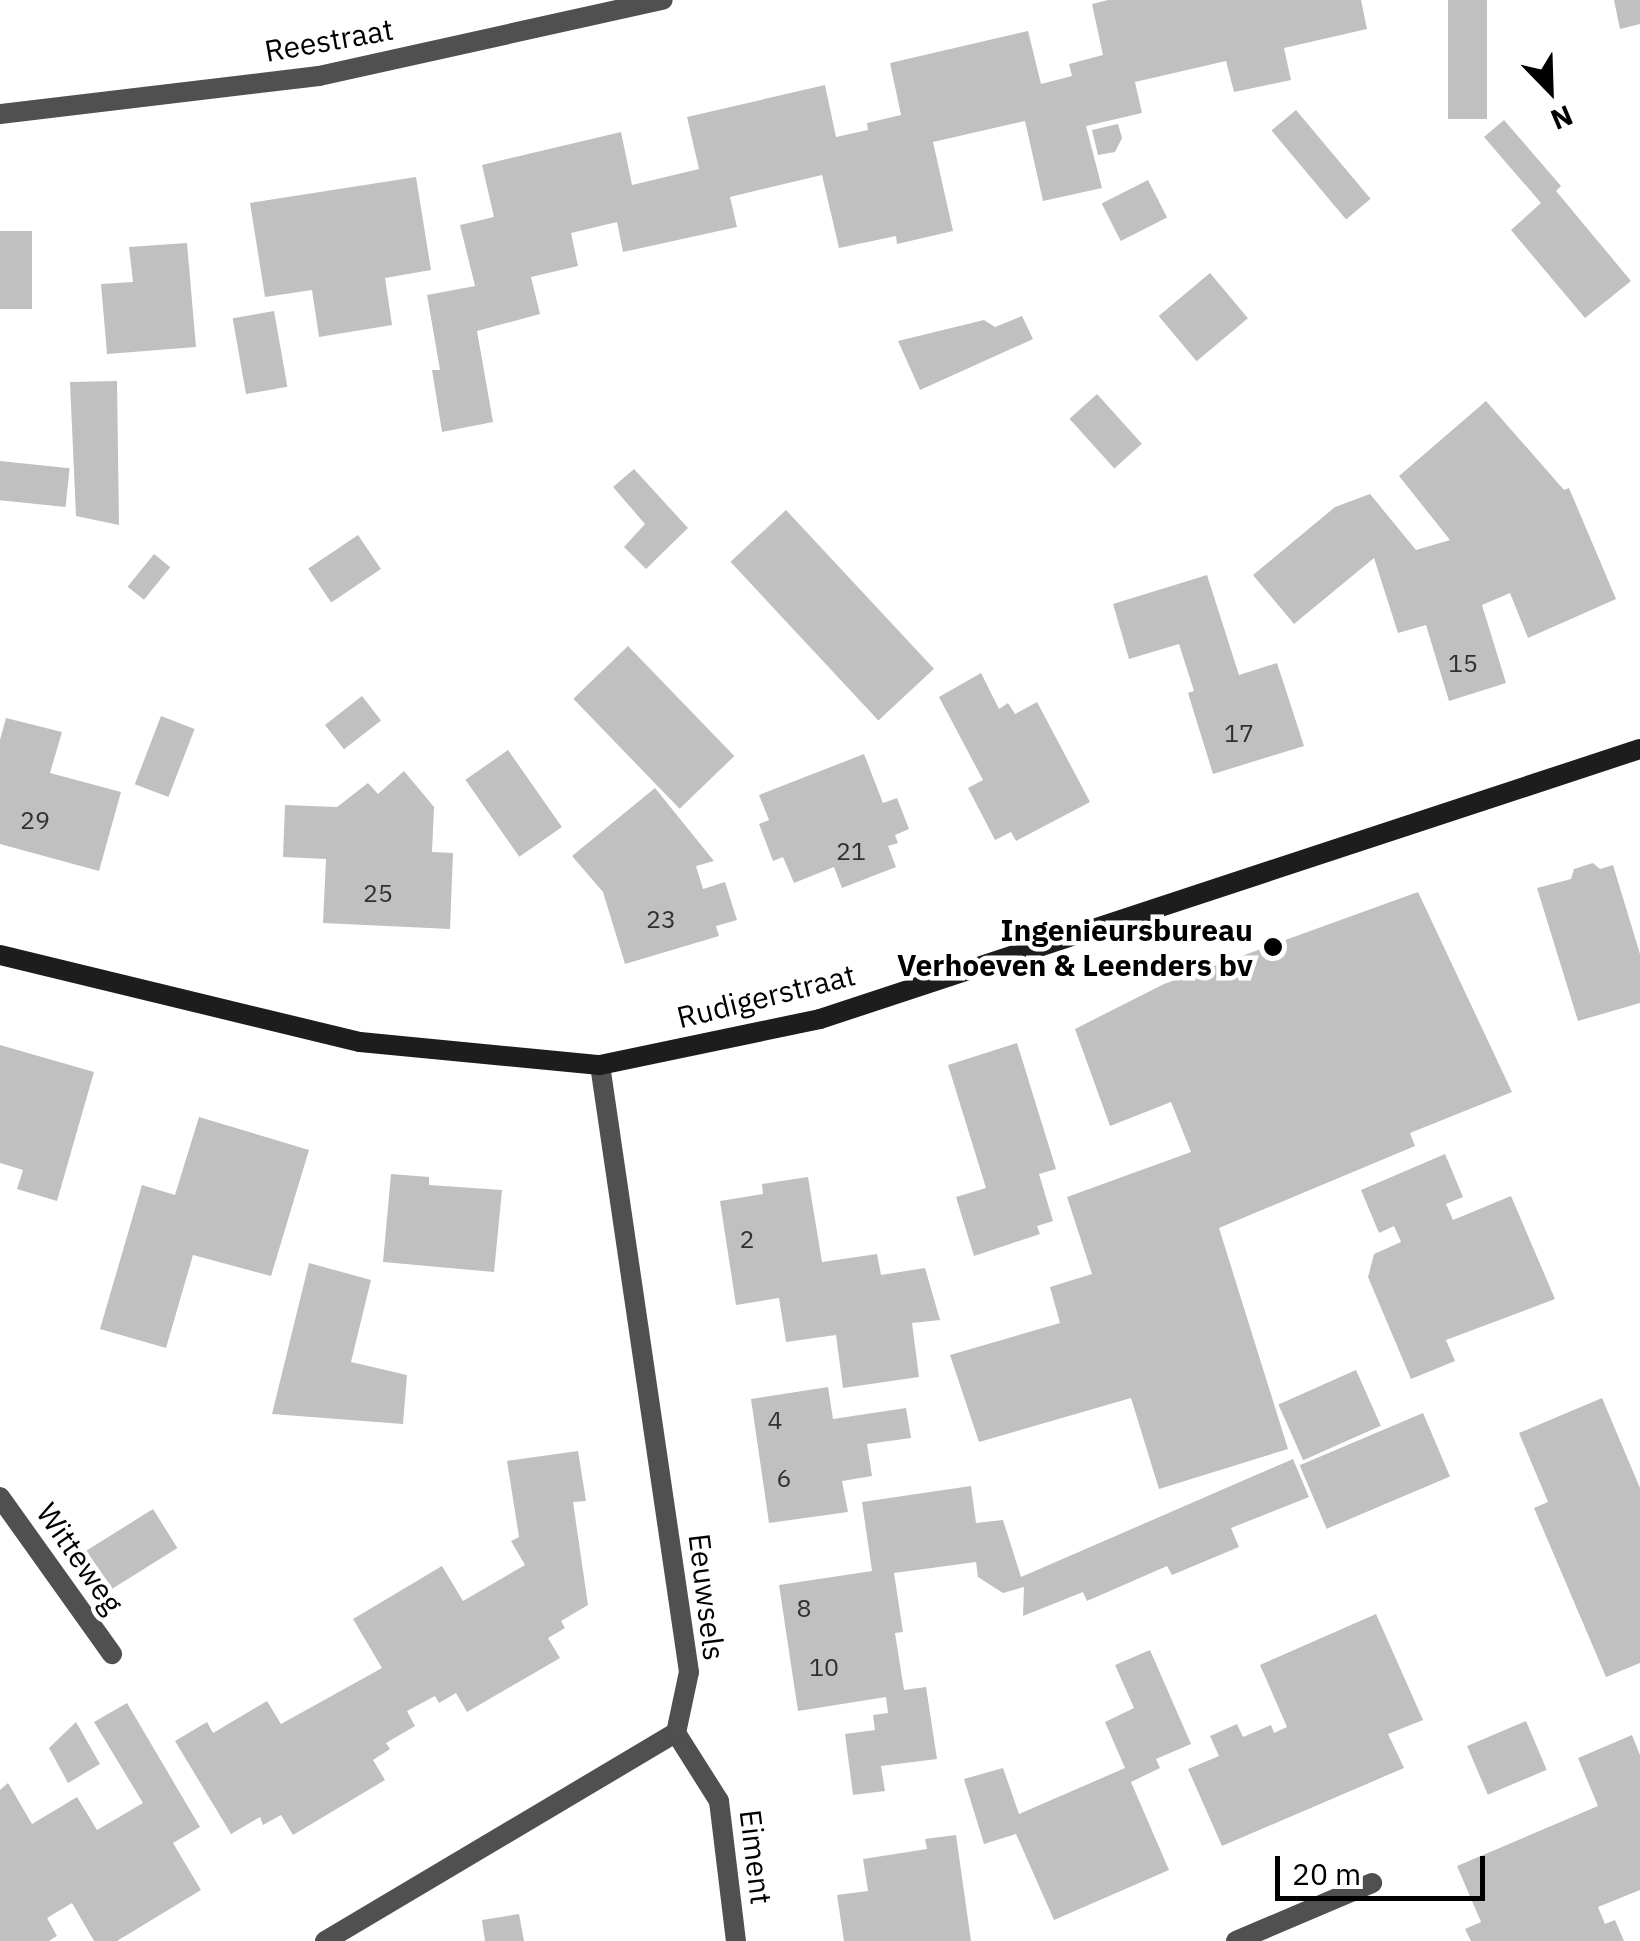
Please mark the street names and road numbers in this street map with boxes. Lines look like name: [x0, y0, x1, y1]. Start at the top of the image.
street label: Reestraat: [262, 11, 396, 69]
street label: Rudigerstraat: [673, 956, 859, 1036]
street label: Witteweg: [29, 1496, 131, 1620]
street label: Eeuwsels: [681, 1532, 733, 1662]
street label: Eiment: [732, 1808, 780, 1906]

